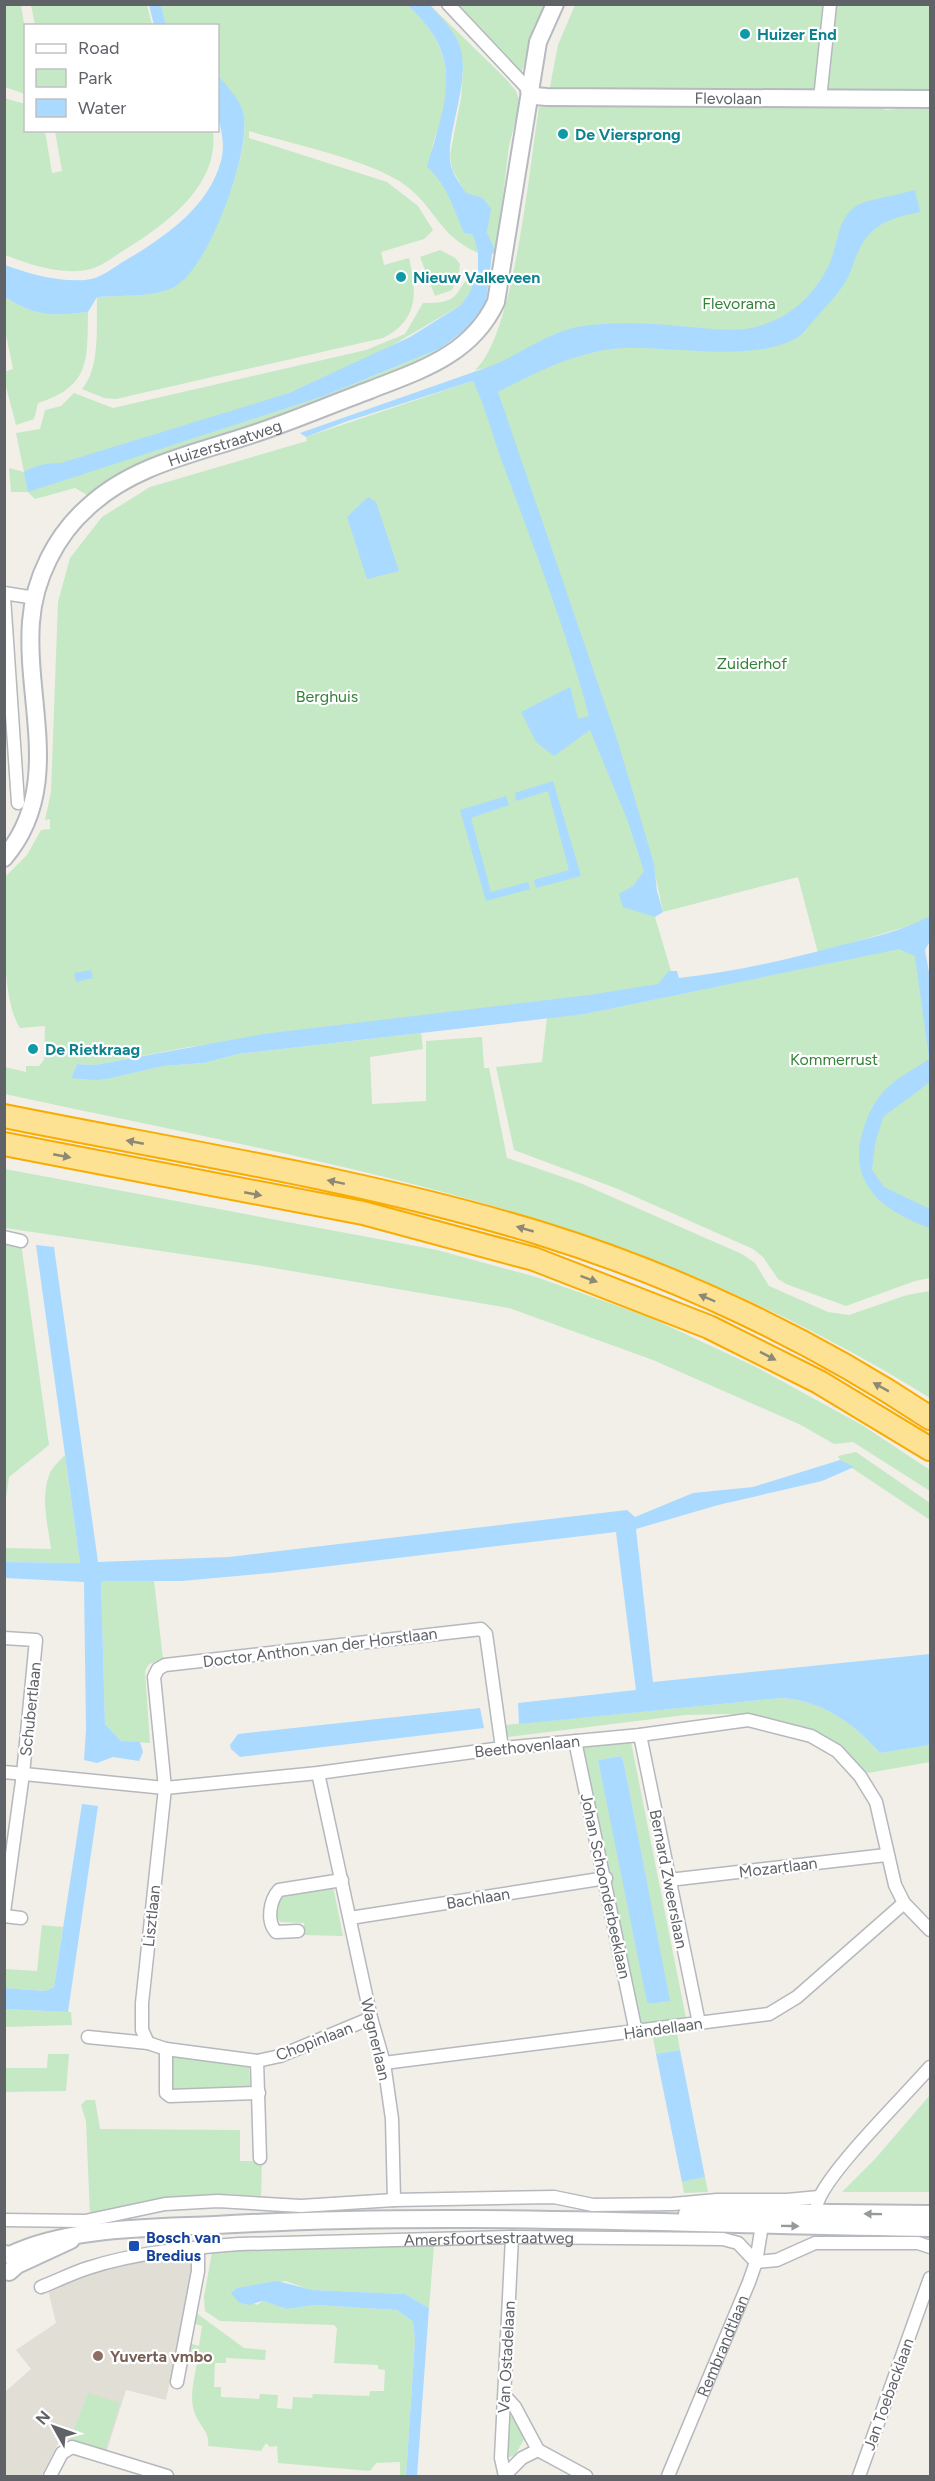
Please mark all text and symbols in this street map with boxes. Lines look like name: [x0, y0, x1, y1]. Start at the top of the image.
legend: [24, 24, 219, 132]
place label: Huizer End: [757, 25, 837, 44]
marker: Huizer End: [738, 27, 752, 41]
text: Road: [78, 37, 119, 59]
text: Park: [78, 67, 113, 89]
street label: Flevolaan: [695, 89, 762, 108]
text: Water: [78, 97, 126, 119]
place label: De Viersprong: [575, 125, 681, 144]
marker: De Viersprong: [556, 127, 570, 141]
place label: Nieuw Valkeveen: [413, 268, 540, 287]
marker: Nieuw Valkeveen: [394, 270, 408, 284]
park label: Flevorama: [702, 294, 776, 313]
street label: Huizerstraatweg: [165, 416, 284, 471]
park label: Zuiderhof: [717, 654, 787, 673]
park label: Berghuis: [296, 687, 358, 706]
place label: De Rietkraag: [45, 1040, 140, 1059]
marker: De Rietkraag: [26, 1042, 40, 1056]
park label: Kommerrust: [790, 1050, 878, 1069]
one-way arrow: [125, 1137, 144, 1146]
one-way arrow: [53, 1152, 72, 1161]
one-way arrow: [326, 1177, 345, 1187]
one-way arrow: [244, 1190, 263, 1199]
one-way arrow: [516, 1224, 534, 1234]
one-way arrow: [580, 1274, 598, 1284]
one-way arrow: [698, 1293, 716, 1303]
one-way arrow: [759, 1351, 777, 1361]
one-way arrow: [872, 1382, 889, 1392]
street label: Doctor Anthon van der Horstlaan: [202, 1624, 438, 1671]
street label: Schubertlaan: [16, 1661, 45, 1757]
street label: Beethovenlaan: [473, 1732, 581, 1761]
street label: Johan Schoonderbeeklaan: [577, 1792, 634, 1981]
street label: Bernard Zweerslaan: [646, 1808, 691, 1950]
street label: Mozartlaan: [738, 1853, 819, 1882]
street label: Lisztlaan: [139, 1884, 164, 1948]
street label: Bachlaan: [445, 1884, 511, 1913]
street label: Wagnerlaan: [357, 1996, 394, 2082]
street label: Händellaan: [622, 2014, 704, 2043]
street label: Chopinlaan: [273, 2018, 355, 2065]
one-way arrow: [863, 2209, 882, 2219]
one-way arrow: [780, 2222, 799, 2231]
place label: Bosch van Bredius: [146, 2228, 220, 2265]
street label: Amersfoortsestraatweg: [404, 2228, 574, 2250]
marker: Bosch van Bredius: [127, 2239, 141, 2253]
street label: Rembrandtlaan: [693, 2292, 752, 2400]
street label: Van Ostadelaan: [494, 2300, 519, 2414]
street label: Jan Toebacklaan: [859, 2335, 918, 2453]
place label: Yuverta vmbo: [110, 2347, 213, 2366]
marker: Yuverta vmbo: [91, 2349, 105, 2363]
north arrow: [24, 2397, 84, 2457]
text: N: [32, 2407, 54, 2429]

